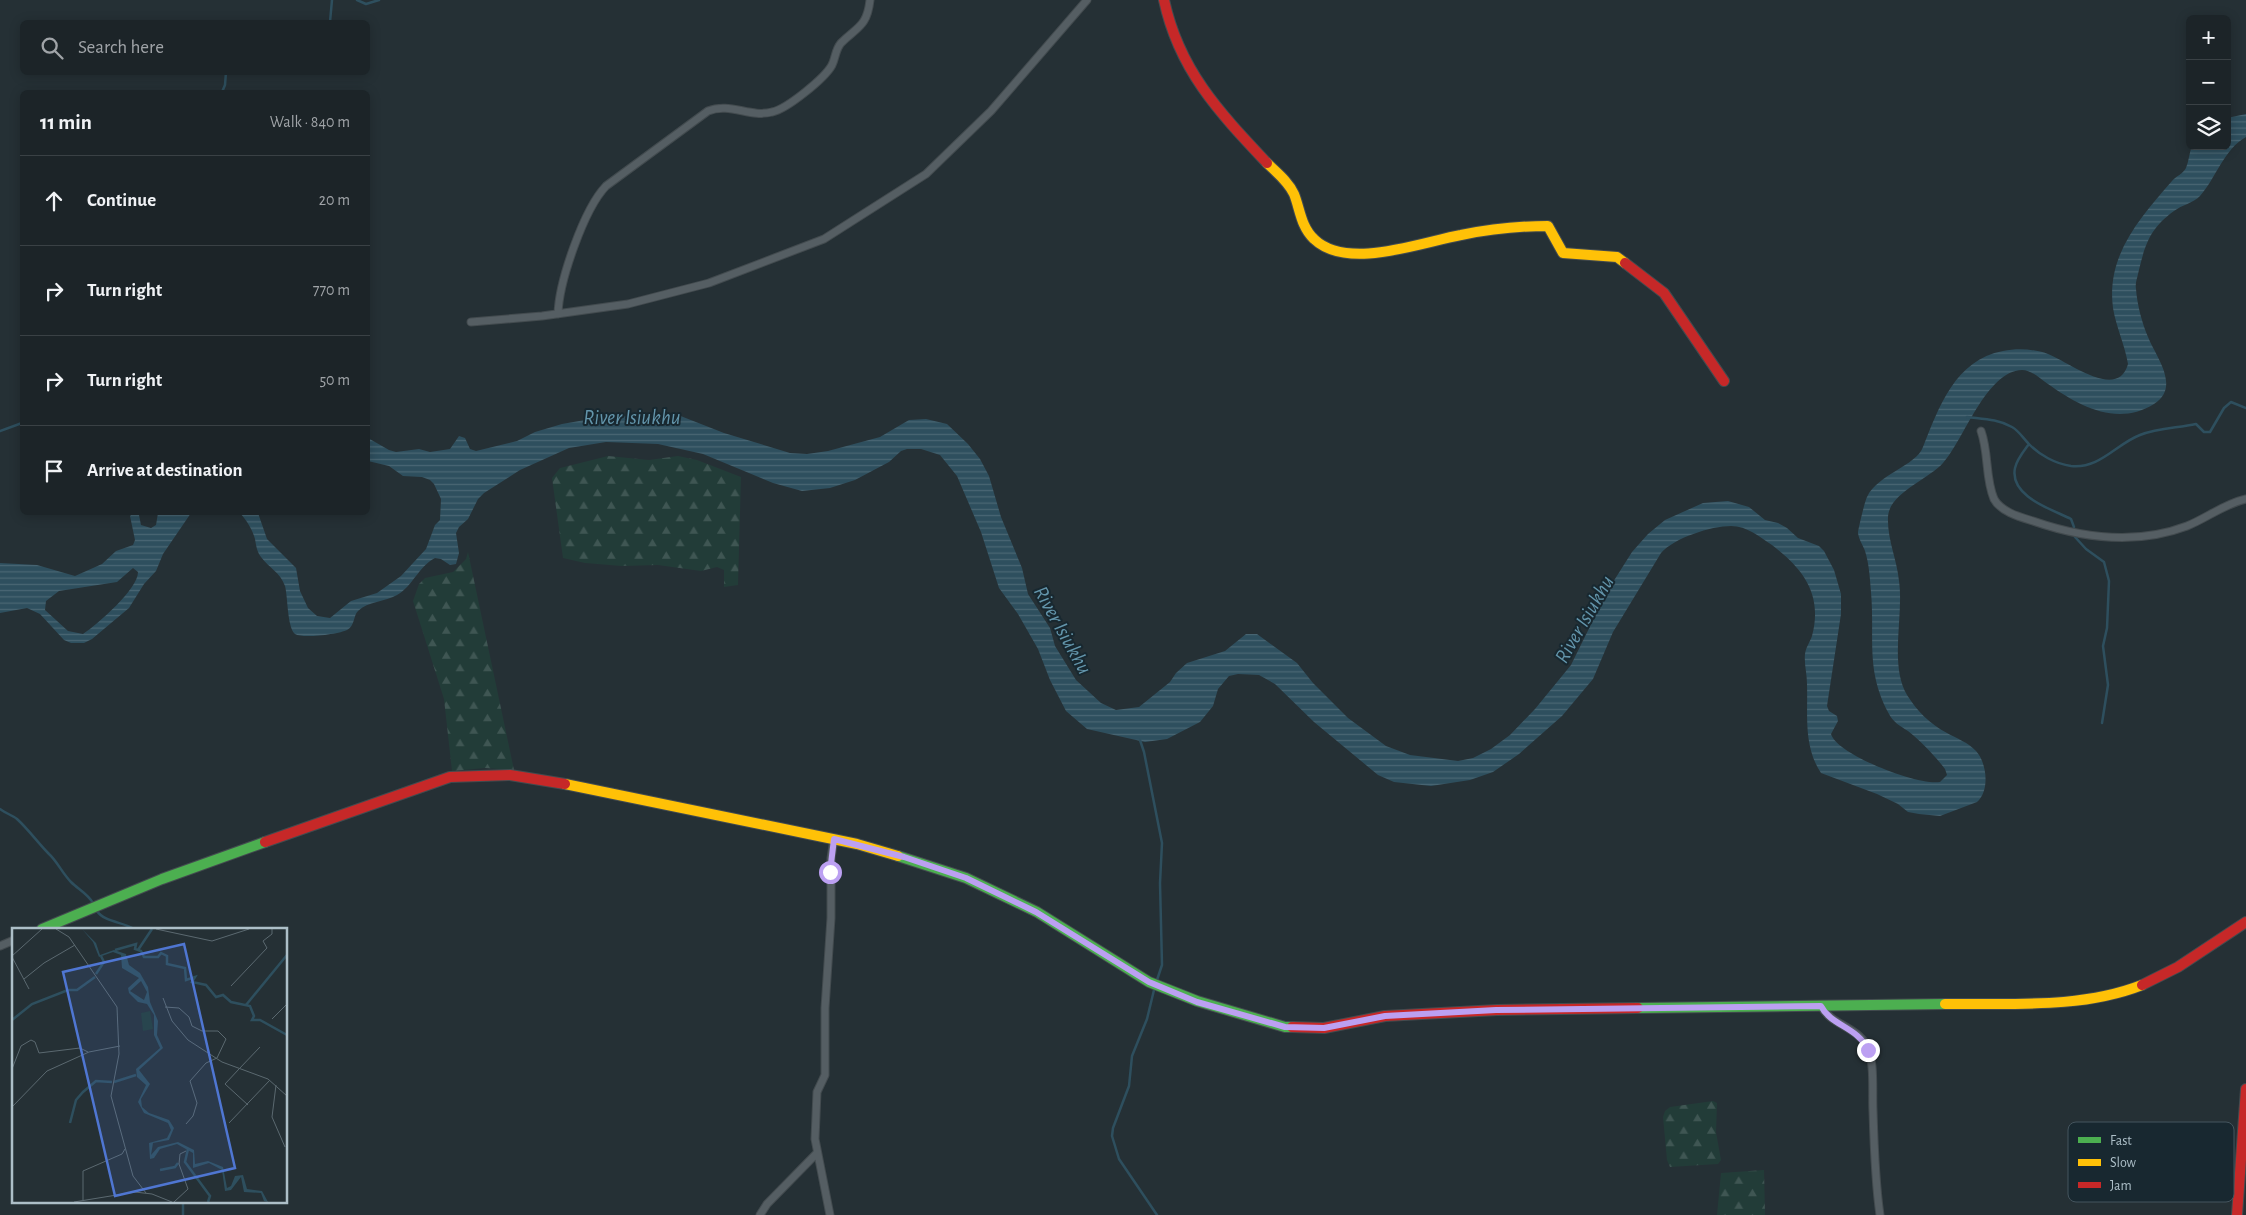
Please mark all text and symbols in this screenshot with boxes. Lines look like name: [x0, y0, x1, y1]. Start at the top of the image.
map controls: [2186, 15, 2231, 150]
button: +: [2186, 15, 2231, 60]
search box: [20, 20, 370, 75]
icon: search: [38, 34, 66, 62]
text: Search here: [78, 38, 164, 57]
button: −: [2186, 60, 2231, 105]
button: layers: [2186, 105, 2231, 150]
text: 11 min: [40, 112, 92, 133]
text: Walk · 840 m: [270, 114, 350, 130]
icon: ahead: [40, 187, 68, 215]
text: Continue: [87, 191, 156, 210]
text: 20 m: [319, 192, 350, 208]
icon: right: [40, 277, 68, 305]
text: Turn right: [87, 281, 162, 300]
text: 770 m: [313, 282, 350, 298]
icon: right: [40, 367, 68, 395]
text: Turn right: [87, 371, 162, 390]
text: 50 m: [319, 372, 350, 388]
water label: River Isiukhu: [583, 407, 681, 428]
icon: arrive: [40, 457, 68, 485]
text: Arrive at destination: [87, 461, 243, 480]
water label: River Isiukhu: [1551, 572, 1618, 667]
water label: River Isiukhu: [1030, 583, 1095, 678]
route start: [819, 861, 842, 884]
inset map: [12, 928, 288, 1202]
route end: [1857, 1039, 1880, 1062]
legend: [2068, 1122, 2234, 1202]
text: Fast: [2110, 1134, 2132, 1148]
text: Slow: [2110, 1156, 2137, 1170]
text: Jam: [2110, 1179, 2132, 1193]

